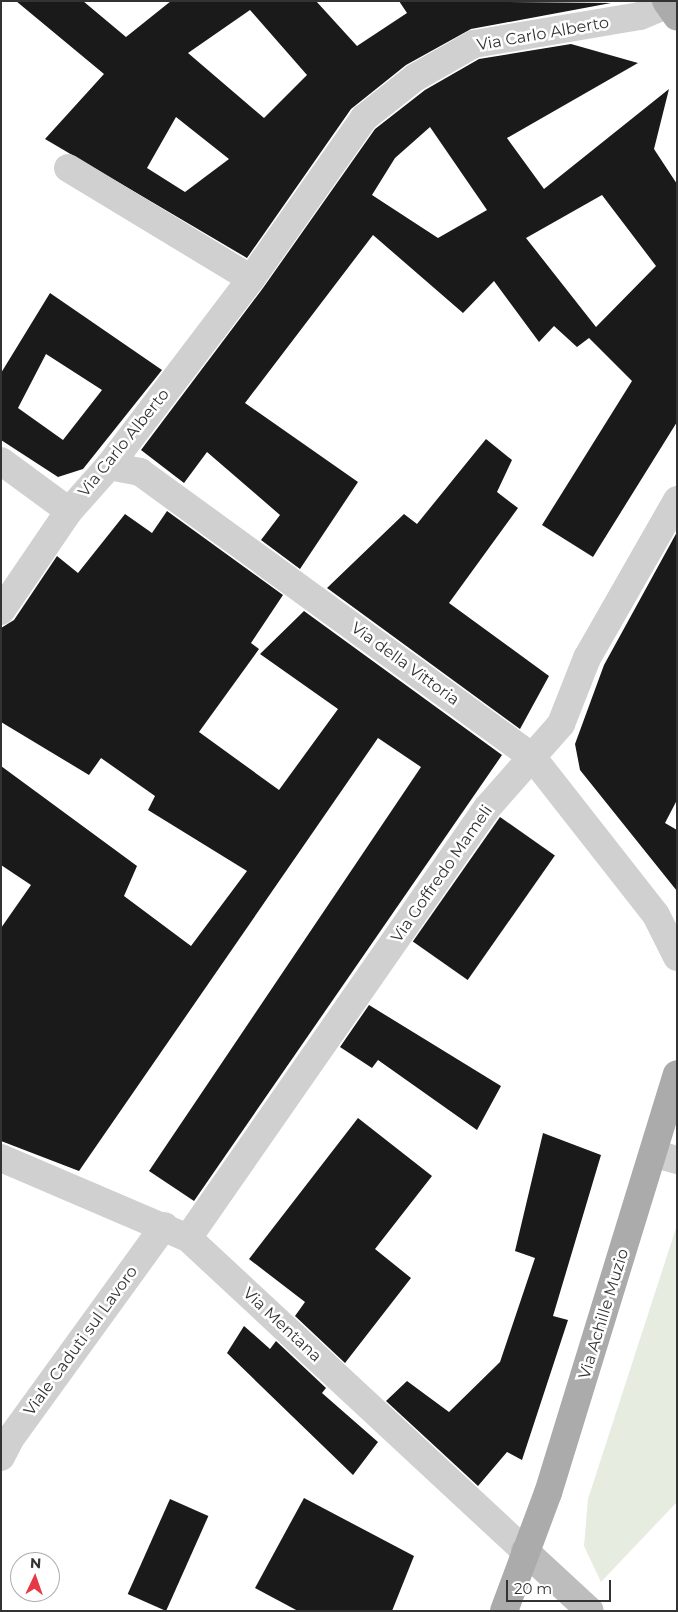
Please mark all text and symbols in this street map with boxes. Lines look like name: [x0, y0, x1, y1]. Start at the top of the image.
street label: Via Carlo Alberto: [476, 13, 610, 55]
street label: Via Carlo Alberto: [75, 385, 173, 501]
street label: Via della Vittoria: [347, 618, 463, 710]
street label: Via Goffredo Mameli: [387, 802, 497, 946]
street label: Via Achille Muzio: [575, 1247, 633, 1381]
street label: Viale Caduti sul Lavoro: [20, 1262, 142, 1420]
street label: Via Mentana: [239, 1284, 325, 1366]
north arrow: [10, 1552, 60, 1602]
text: N: [30, 1554, 42, 1572]
scale bar: [508, 1570, 613, 1602]
text: 20 m: [514, 1579, 552, 1598]

